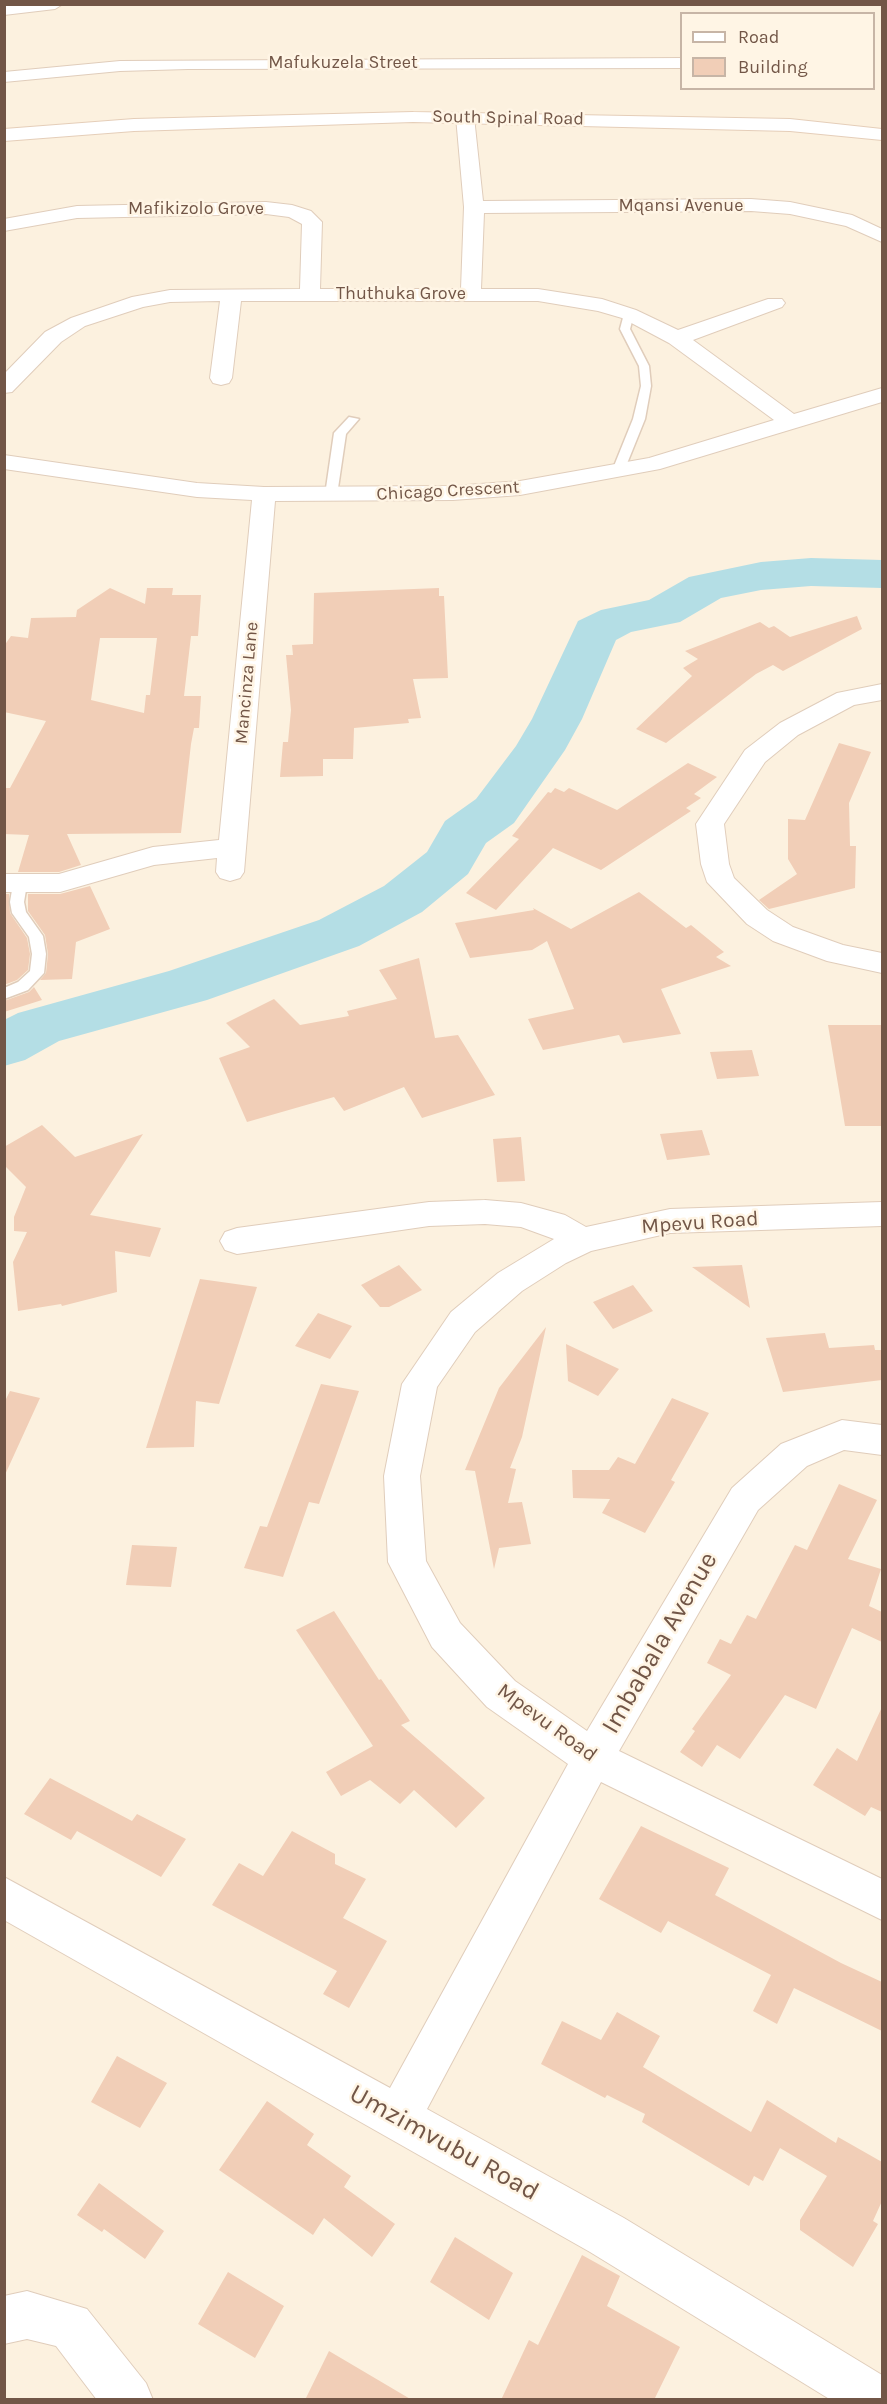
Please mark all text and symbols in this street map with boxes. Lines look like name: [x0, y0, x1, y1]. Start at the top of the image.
legend: [680, 12, 875, 90]
text: Road: [738, 26, 779, 48]
street label: Mafukuzela Street: [268, 52, 418, 74]
text: Building: [738, 56, 808, 78]
street label: South Spinal Road: [432, 106, 584, 130]
street label: Mqansi Avenue: [619, 195, 743, 217]
street label: Mafikizolo Grove: [128, 198, 264, 220]
street label: Thuthuka Grove: [336, 283, 466, 305]
street label: Chicago Crescent: [376, 476, 520, 506]
street label: Mancinza Lane: [231, 621, 263, 745]
street label: Mpevu Road: [641, 1206, 759, 1240]
street label: Imbabala Avenue: [595, 1547, 725, 1739]
street label: Mpevu Road: [492, 1678, 602, 1768]
street label: Umzimvubu Road: [344, 2078, 544, 2208]

